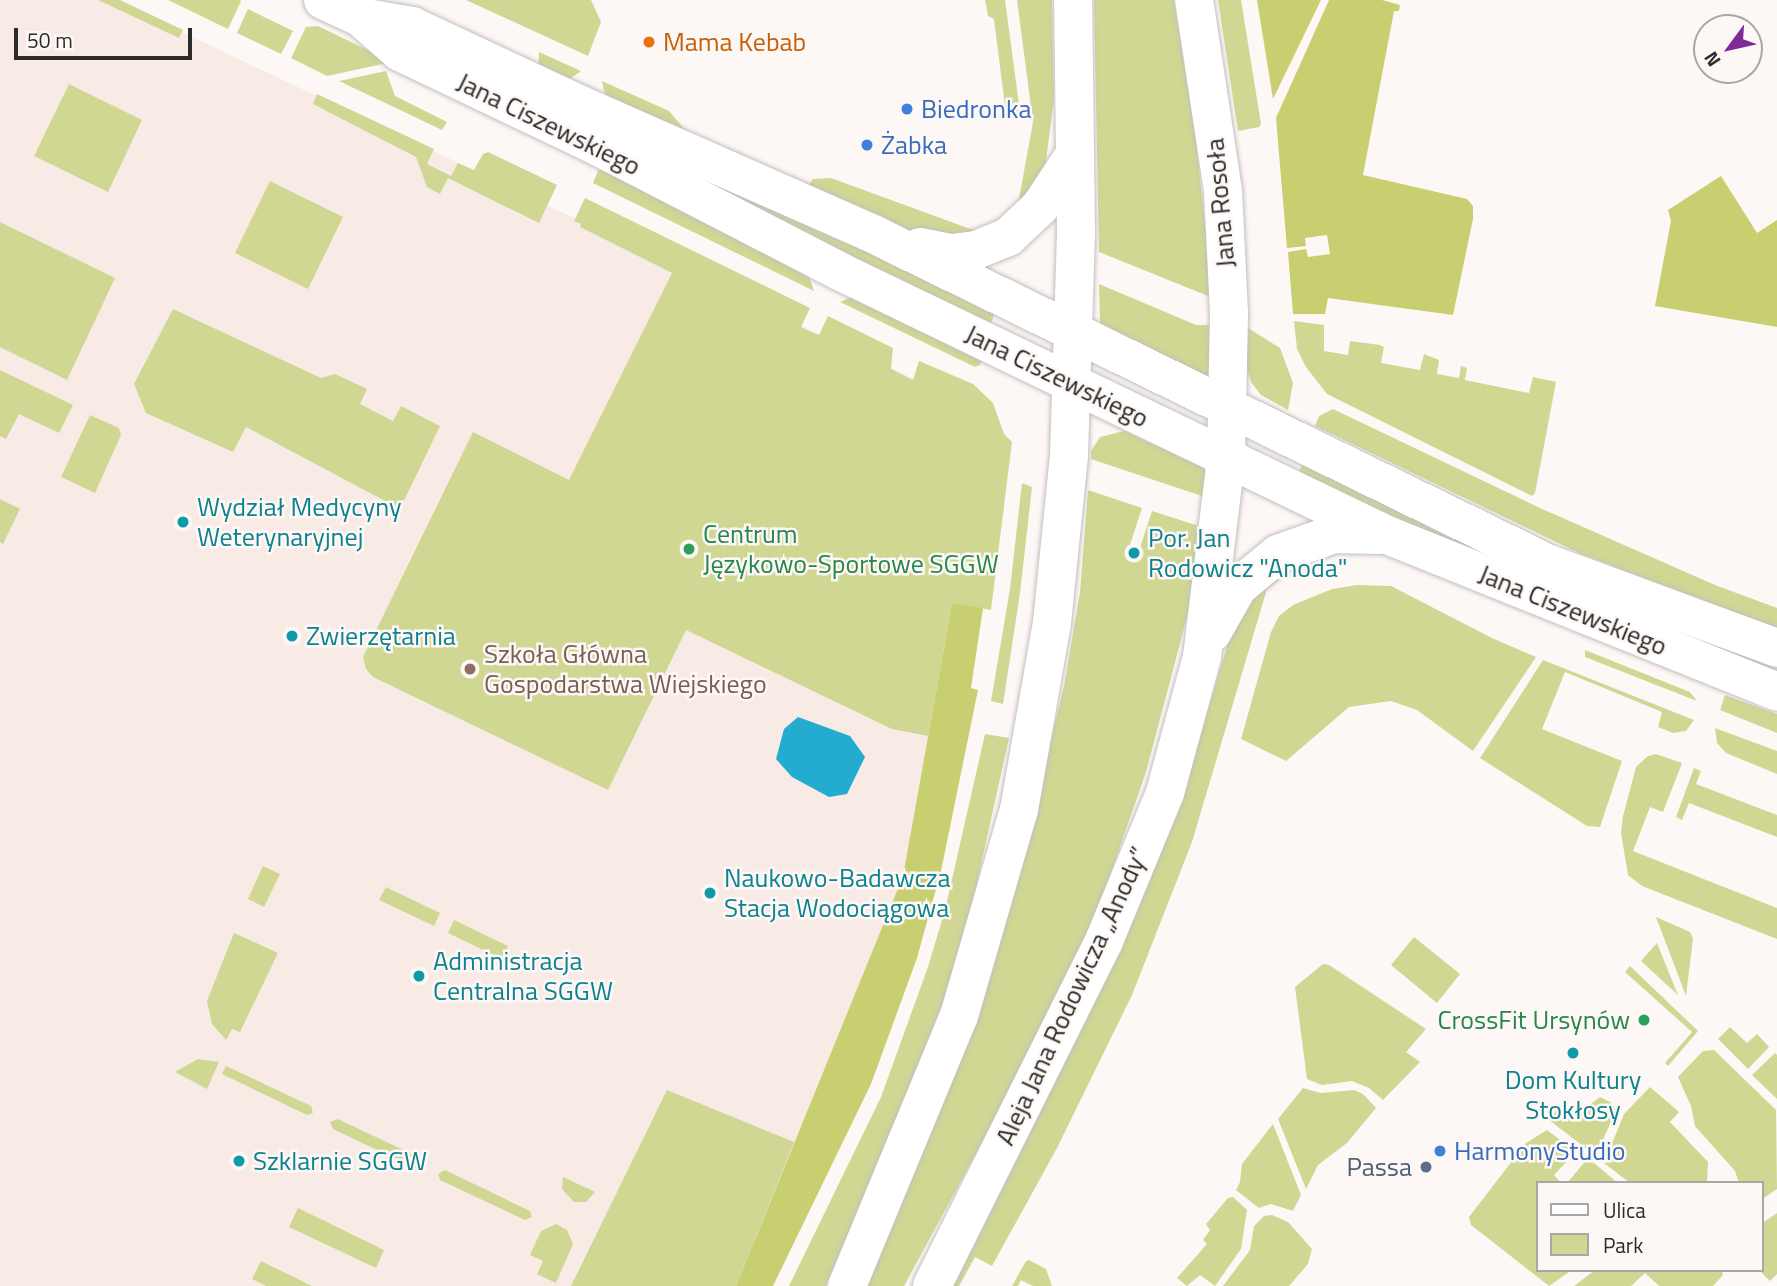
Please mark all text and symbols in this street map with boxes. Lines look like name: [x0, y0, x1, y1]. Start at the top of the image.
scale bar: [18, 14, 196, 58]
north arrow: [1693, 14, 1763, 84]
text: 50 m: [27, 24, 73, 56]
place label: Mama Kebab: [663, 26, 806, 58]
marker: Mama Kebab: [641, 34, 657, 50]
text: N: [1696, 46, 1727, 73]
street label: Jana Ciszewskiego: [452, 66, 646, 182]
place label: Biedronka: [921, 93, 1031, 125]
marker: Biedronka: [899, 101, 915, 117]
place label: Żabka: [881, 129, 947, 161]
marker: Żabka: [859, 137, 875, 153]
street label: Jana Rosoła: [1199, 137, 1241, 269]
street label: Jana Ciszewskiego: [960, 318, 1154, 434]
place label: Wydział Medycyny Weterynaryjnej: [197, 491, 402, 552]
marker: Wydział Medycyny Weterynaryjnej: [175, 514, 191, 530]
place label: Centrum Językowo-Sportowe SGGW: [703, 518, 999, 580]
place label: Por. Jan Rodowicz "Anoda": [1148, 522, 1347, 584]
marker: Centrum Językowo-Sportowe SGGW: [681, 541, 697, 557]
marker: Por. Jan Rodowicz "Anoda": [1126, 545, 1142, 561]
street label: Jana Ciszewskiego: [1474, 558, 1672, 662]
place label: Zwierzętarnia: [306, 620, 456, 652]
marker: Zwierzętarnia: [284, 628, 300, 644]
place label: Szkoła Główna Gospodarstwa Wiejskiego: [484, 638, 767, 700]
marker: Szkoła Główna Gospodarstwa Wiejskiego: [462, 661, 478, 677]
street label: Aleja Jana Rodowicza „Anody”: [989, 842, 1155, 1150]
place label: Naukowo-Badawcza Stacja Wodociągowa: [724, 862, 951, 924]
marker: Naukowo-Badawcza Stacja Wodociągowa: [702, 885, 718, 901]
place label: Administracja Centralna SGGW: [433, 945, 613, 1006]
marker: Administracja Centralna SGGW: [411, 968, 427, 984]
place label: CrossFit Ursynów: [1438, 1004, 1630, 1036]
marker: CrossFit Ursynów: [1636, 1012, 1652, 1028]
marker: Dom Kultury Stokłosy: [1565, 1045, 1581, 1061]
place label: Dom Kultury Stokłosy: [1505, 1064, 1641, 1126]
place label: HarmonyStudio: [1454, 1135, 1625, 1167]
marker: HarmonyStudio: [1432, 1143, 1448, 1159]
place label: Szklarnie SGGW: [253, 1145, 427, 1177]
place label: Passa: [1346, 1151, 1412, 1183]
marker: Szklarnie SGGW: [231, 1153, 247, 1169]
marker: Passa: [1418, 1159, 1434, 1175]
legend: [1536, 1181, 1763, 1272]
text: Ulica: [1603, 1194, 1646, 1226]
text: Park: [1603, 1229, 1643, 1261]

